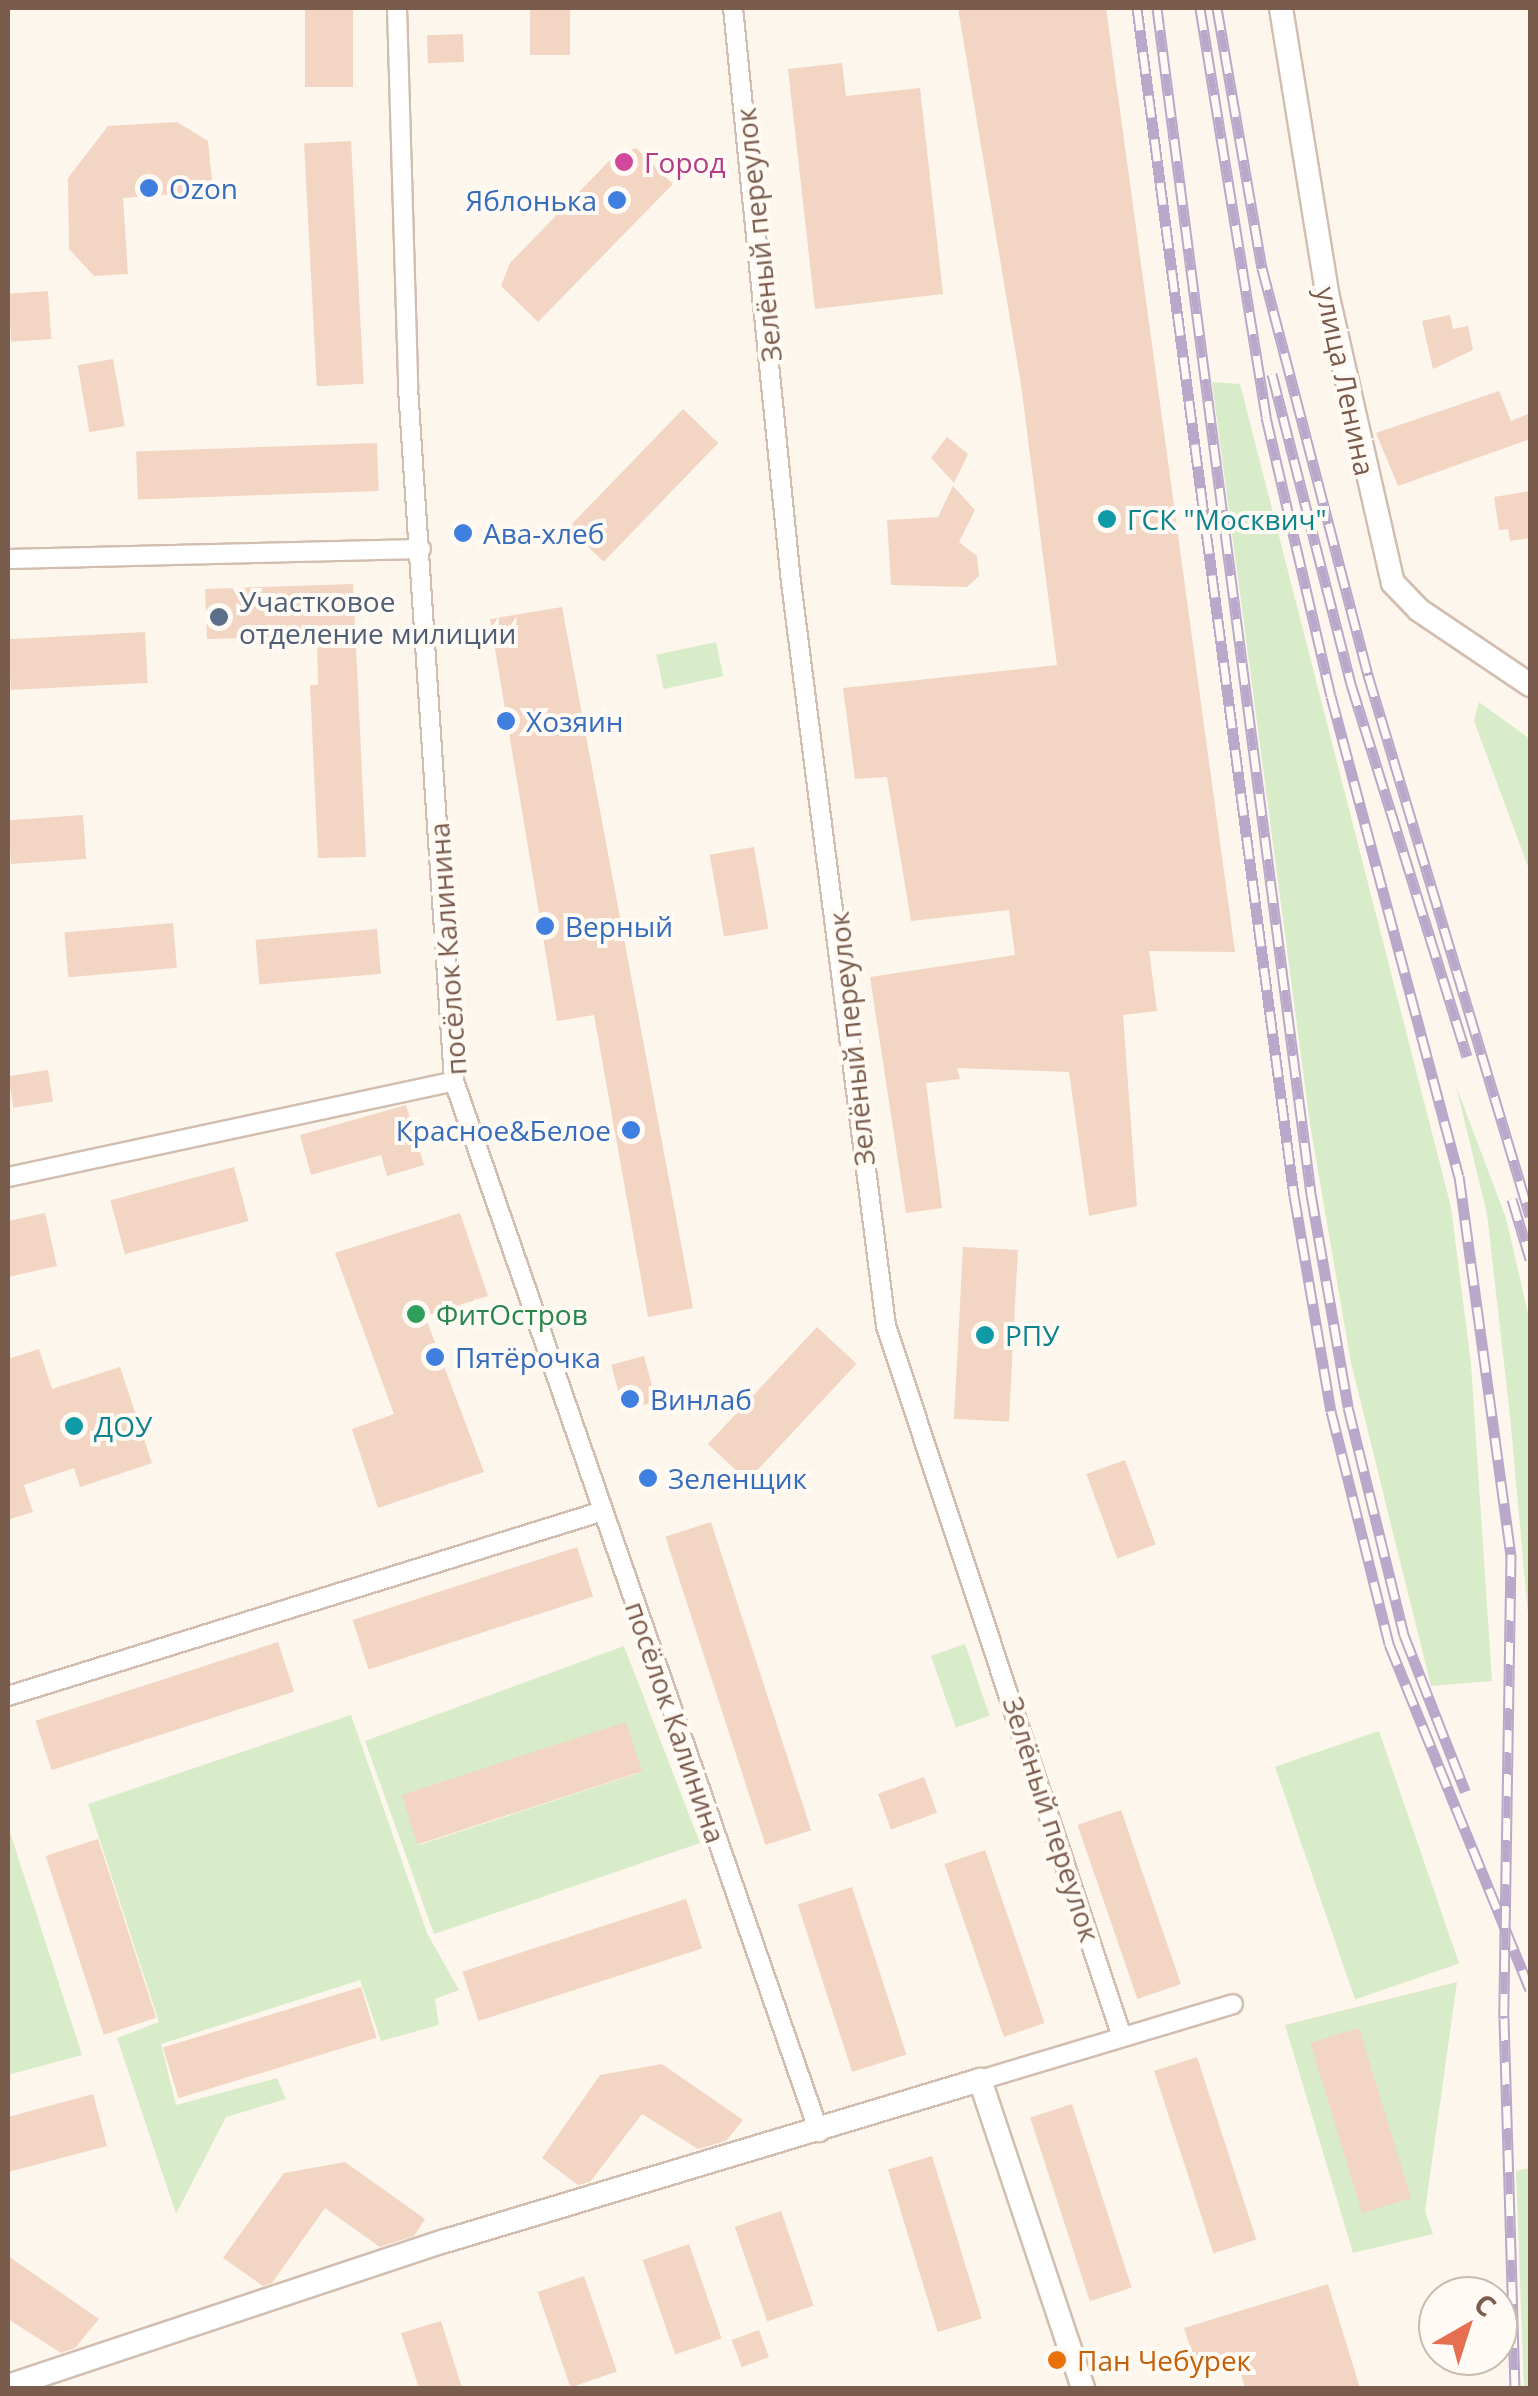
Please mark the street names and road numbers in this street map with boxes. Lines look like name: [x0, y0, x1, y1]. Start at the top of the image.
street label: Зелёный переулок: [728, 106, 788, 364]
street label: улица Ленина: [1310, 283, 1382, 479]
street label: посёлок Калинина: [421, 822, 473, 1076]
street label: Зелёный переулок: [821, 910, 881, 1168]
street label: посёлок Калинина: [619, 1597, 733, 1847]
street label: Зелёный переулок: [997, 1692, 1107, 1946]

